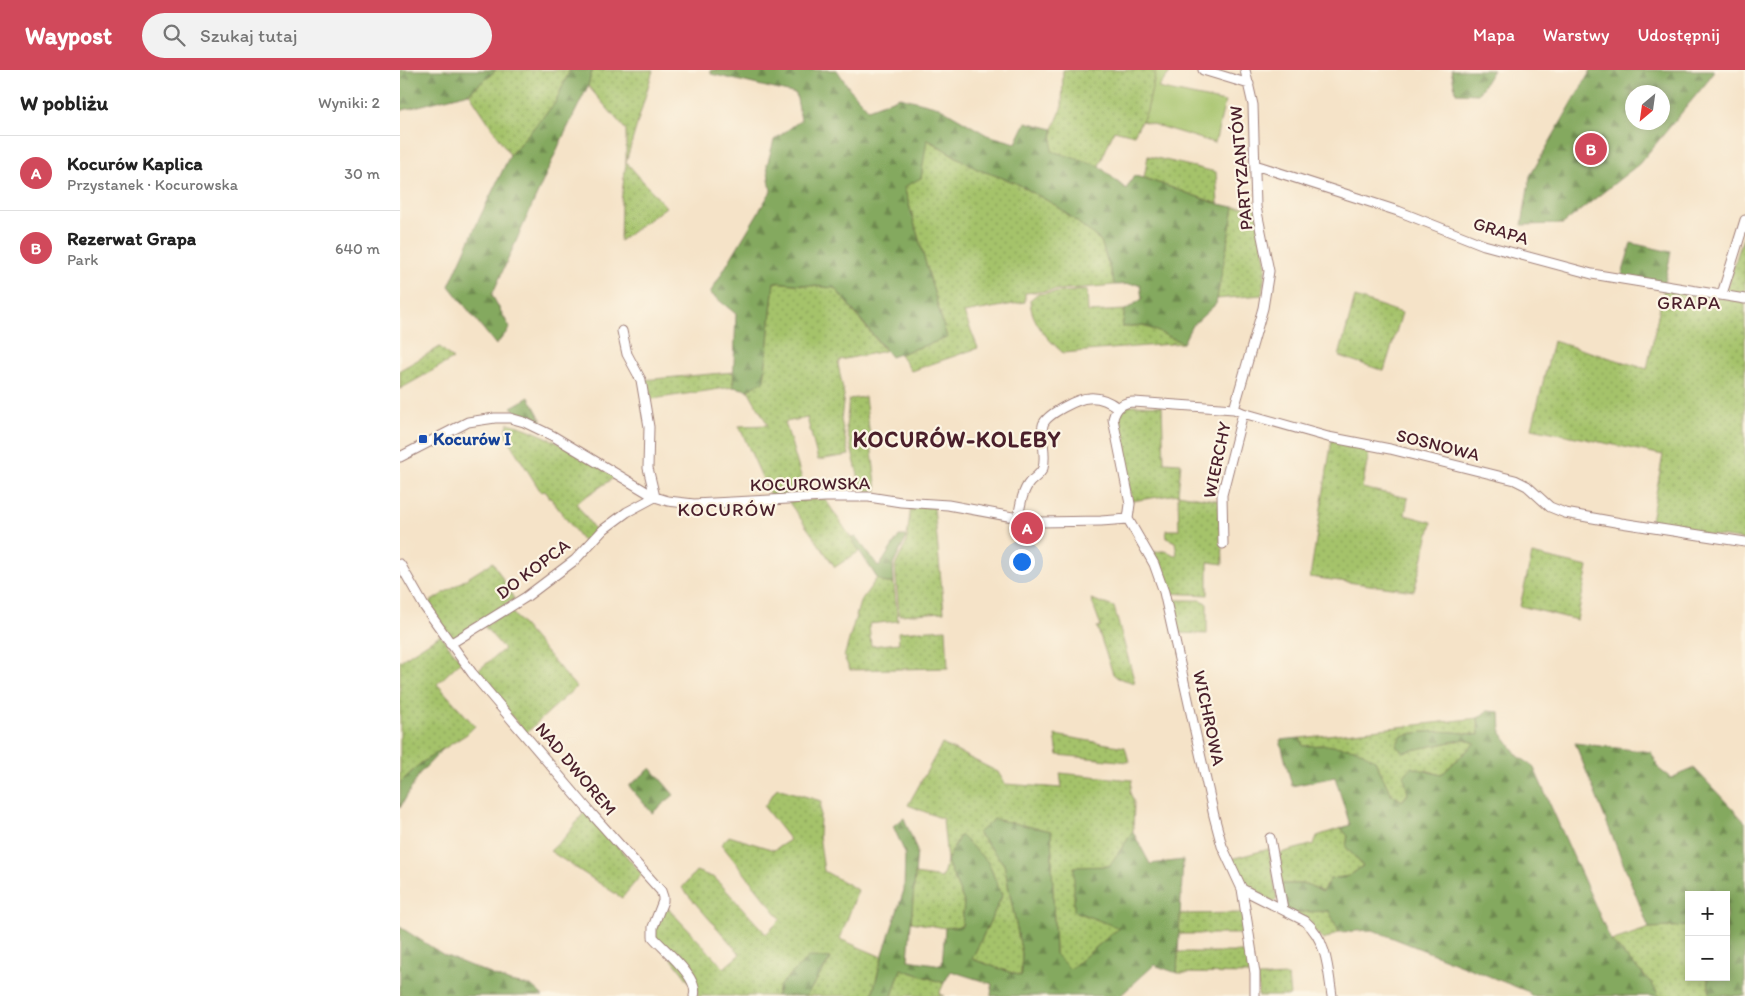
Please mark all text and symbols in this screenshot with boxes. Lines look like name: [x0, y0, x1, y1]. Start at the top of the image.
search box: [142, 13, 492, 58]
text: Waypost: [25, 21, 112, 50]
icon: search: [160, 21, 188, 49]
text: Szukaj tutaj: [200, 24, 297, 47]
text: Mapa: [1473, 24, 1515, 46]
text: Warstwy: [1543, 24, 1610, 46]
text: Udostępnij: [1638, 24, 1720, 46]
north arrow: [1625, 85, 1670, 130]
text: W pobliżu: [20, 90, 108, 115]
text: Wyniki: 2: [318, 93, 380, 112]
street label: PARTYZANTÓW: [1225, 105, 1257, 231]
pin: B: [1575, 130, 1607, 168]
text: Kocurów Kaplica: [67, 152, 203, 175]
text: A: [31, 164, 41, 183]
text: 30 m: [344, 164, 380, 183]
text: Przystanek · Kocurowska: [67, 175, 238, 194]
street label: GRAPA: [1470, 212, 1532, 250]
text: Rezerwat Grapa: [67, 227, 196, 250]
text: B: [31, 239, 41, 258]
text: 640 m: [335, 239, 380, 258]
text: Park: [67, 250, 98, 269]
district label: GRAPA: [1657, 291, 1721, 314]
street label: WIERCHY: [1198, 419, 1236, 500]
street label: SOSNOWA: [1394, 424, 1483, 466]
district label: KOCURÓW-KOLEBY: [853, 426, 1061, 453]
place label: Kocurów I: [433, 428, 511, 450]
marker: Kocurów I: [417, 433, 429, 445]
street label: KOCUROWSKA: [750, 472, 871, 496]
district label: KOCURÓW: [678, 498, 776, 521]
pin: A: [1011, 509, 1043, 547]
street label: DO KOPCA: [492, 534, 575, 604]
your location: [1009, 549, 1035, 575]
street label: WICHROWA: [1188, 668, 1230, 768]
street label: NAD DWOREM: [531, 718, 621, 820]
map controls: [1685, 891, 1730, 981]
button: +: [1685, 891, 1730, 936]
button: −: [1685, 936, 1730, 981]

